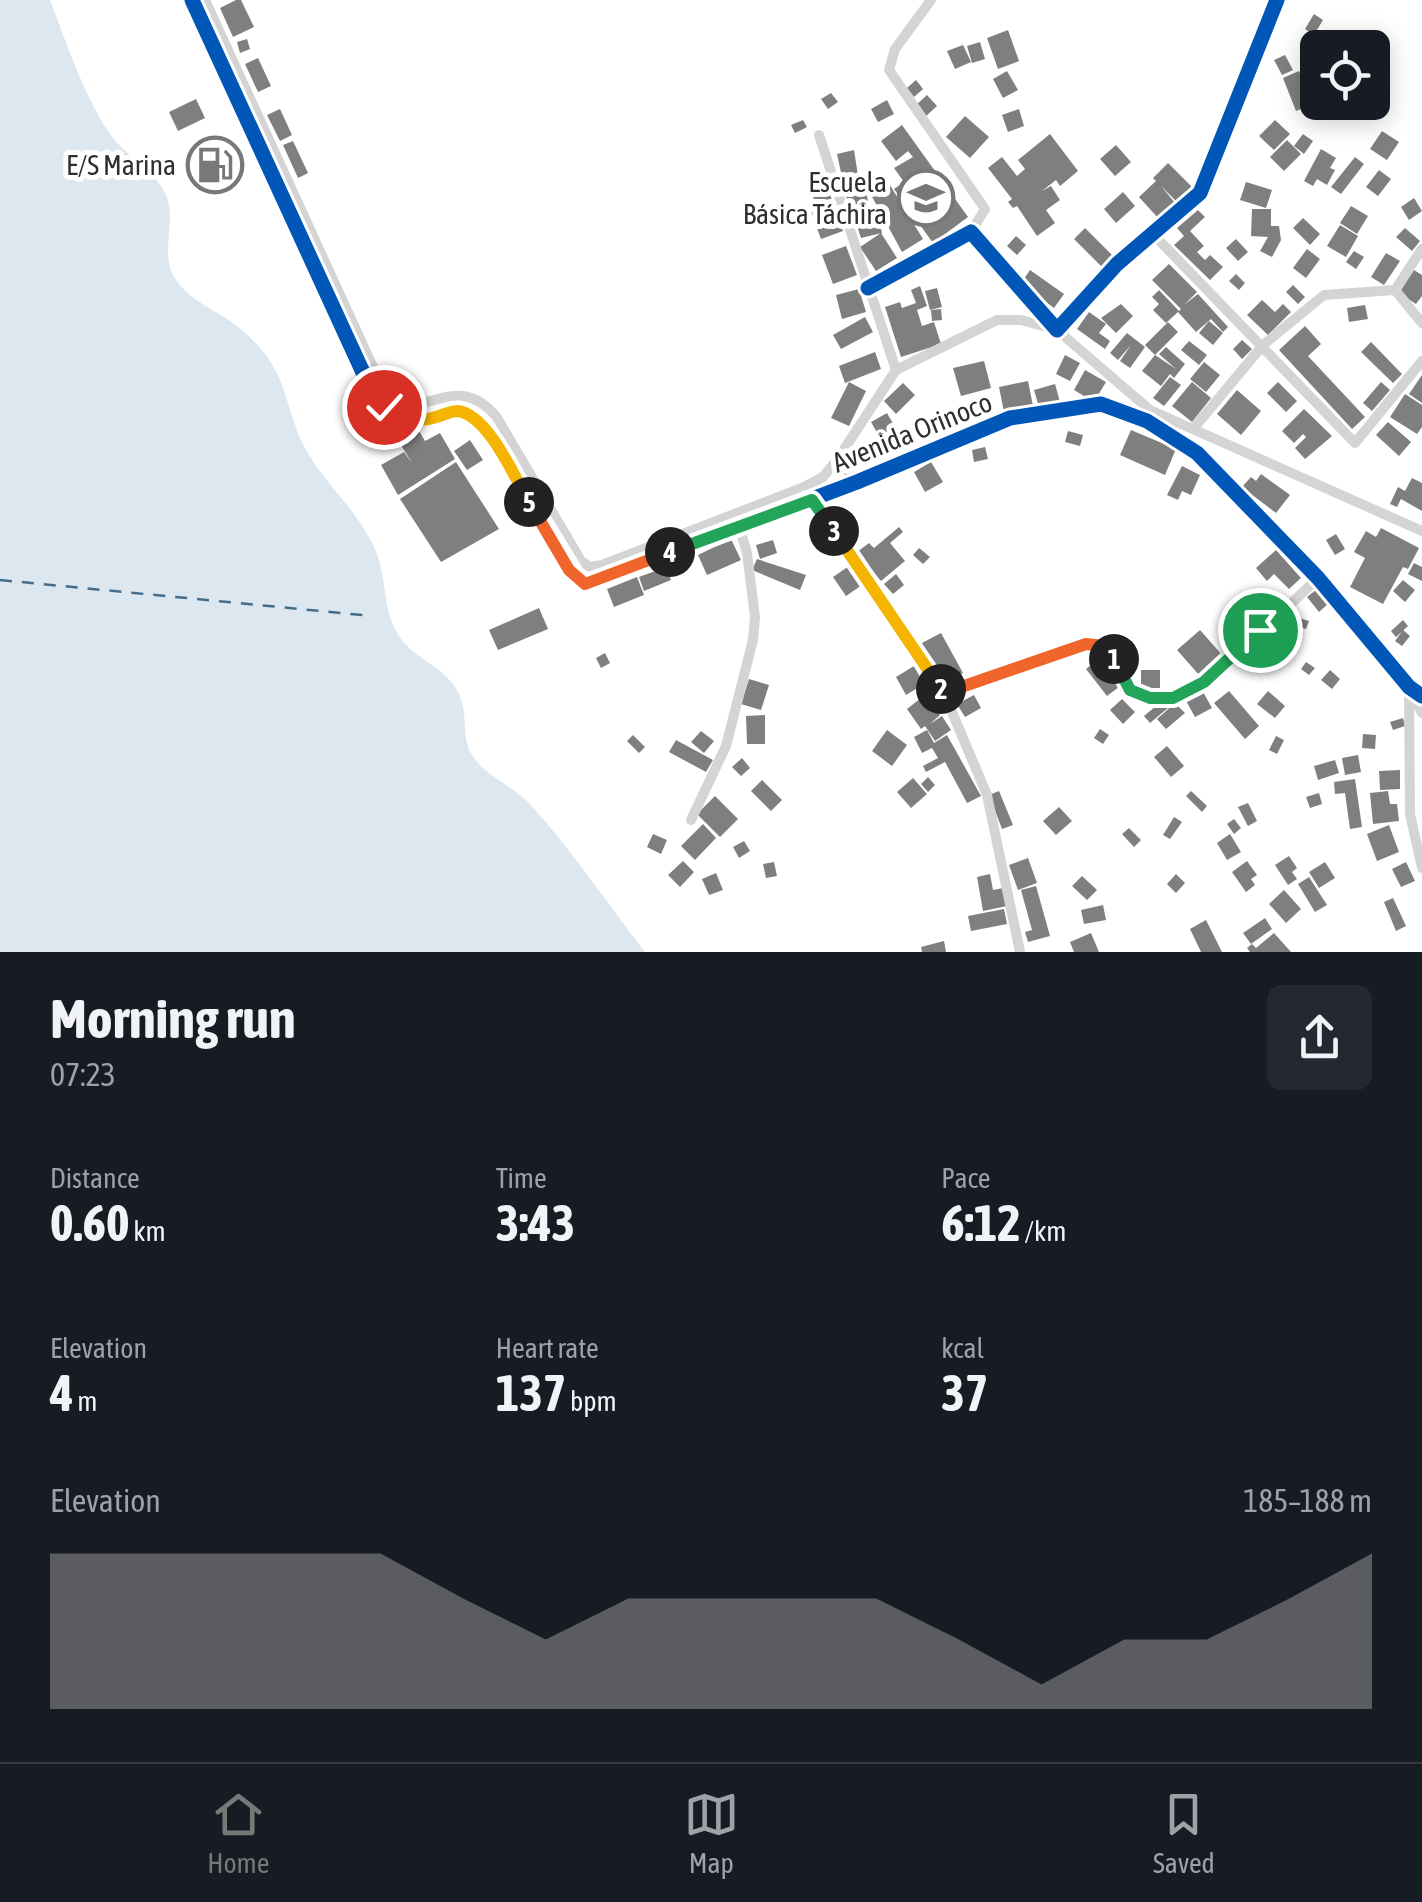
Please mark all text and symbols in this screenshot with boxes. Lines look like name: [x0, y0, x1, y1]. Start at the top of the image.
map controls: [1300, 30, 1390, 120]
button: locate: [1300, 30, 1390, 120]
fuel station icon: E/S Marina: [185, 135, 245, 195]
place label: E/S Marina: [66, 149, 176, 181]
place label: Escuela Básica Táchira: [743, 166, 887, 230]
school or university icon: Escuela Básica Táchira: [896, 168, 956, 228]
pin: [342, 365, 427, 450]
icon: check: [357, 380, 412, 435]
street label: Avenida Orinoco: [828, 385, 996, 479]
pin: 5: [504, 477, 554, 527]
text: 5: [522, 486, 536, 518]
pin: 3: [809, 506, 859, 556]
text: 3: [827, 515, 841, 547]
pin: 4: [645, 527, 695, 577]
text: 4: [663, 536, 677, 568]
pin: [1218, 588, 1303, 673]
icon: arrive: [1233, 603, 1288, 658]
pin: 1: [1089, 634, 1139, 684]
text: 1: [1107, 643, 1121, 675]
pin: 2: [916, 664, 966, 714]
text: 2: [934, 673, 948, 705]
button: share: [1267, 985, 1372, 1090]
text: Morning run: [50, 987, 296, 1050]
text: 07:23: [50, 1056, 116, 1093]
text: Distance: [50, 1162, 140, 1194]
text: Time: [496, 1162, 547, 1194]
text: Pace: [941, 1162, 991, 1194]
text: 0.60: [50, 1194, 129, 1252]
text: 3:43: [496, 1194, 575, 1252]
text: 6:12: [941, 1194, 1021, 1252]
text: km: [129, 1215, 166, 1247]
text: /km: [1021, 1215, 1067, 1247]
text: Elevation: [50, 1332, 147, 1364]
text: Heart rate: [496, 1332, 599, 1364]
text: kcal: [941, 1332, 984, 1364]
text: 4: [50, 1364, 74, 1422]
text: 137: [496, 1364, 566, 1422]
text: 37: [941, 1364, 988, 1422]
text: m: [74, 1385, 98, 1417]
text: bpm: [566, 1385, 617, 1417]
text: Elevation: [50, 1482, 161, 1519]
text: 185–188 m: [1243, 1482, 1372, 1519]
tab: Home: [207, 1787, 269, 1879]
tab: Map: [684, 1787, 739, 1879]
tab: Saved: [1153, 1787, 1215, 1879]

